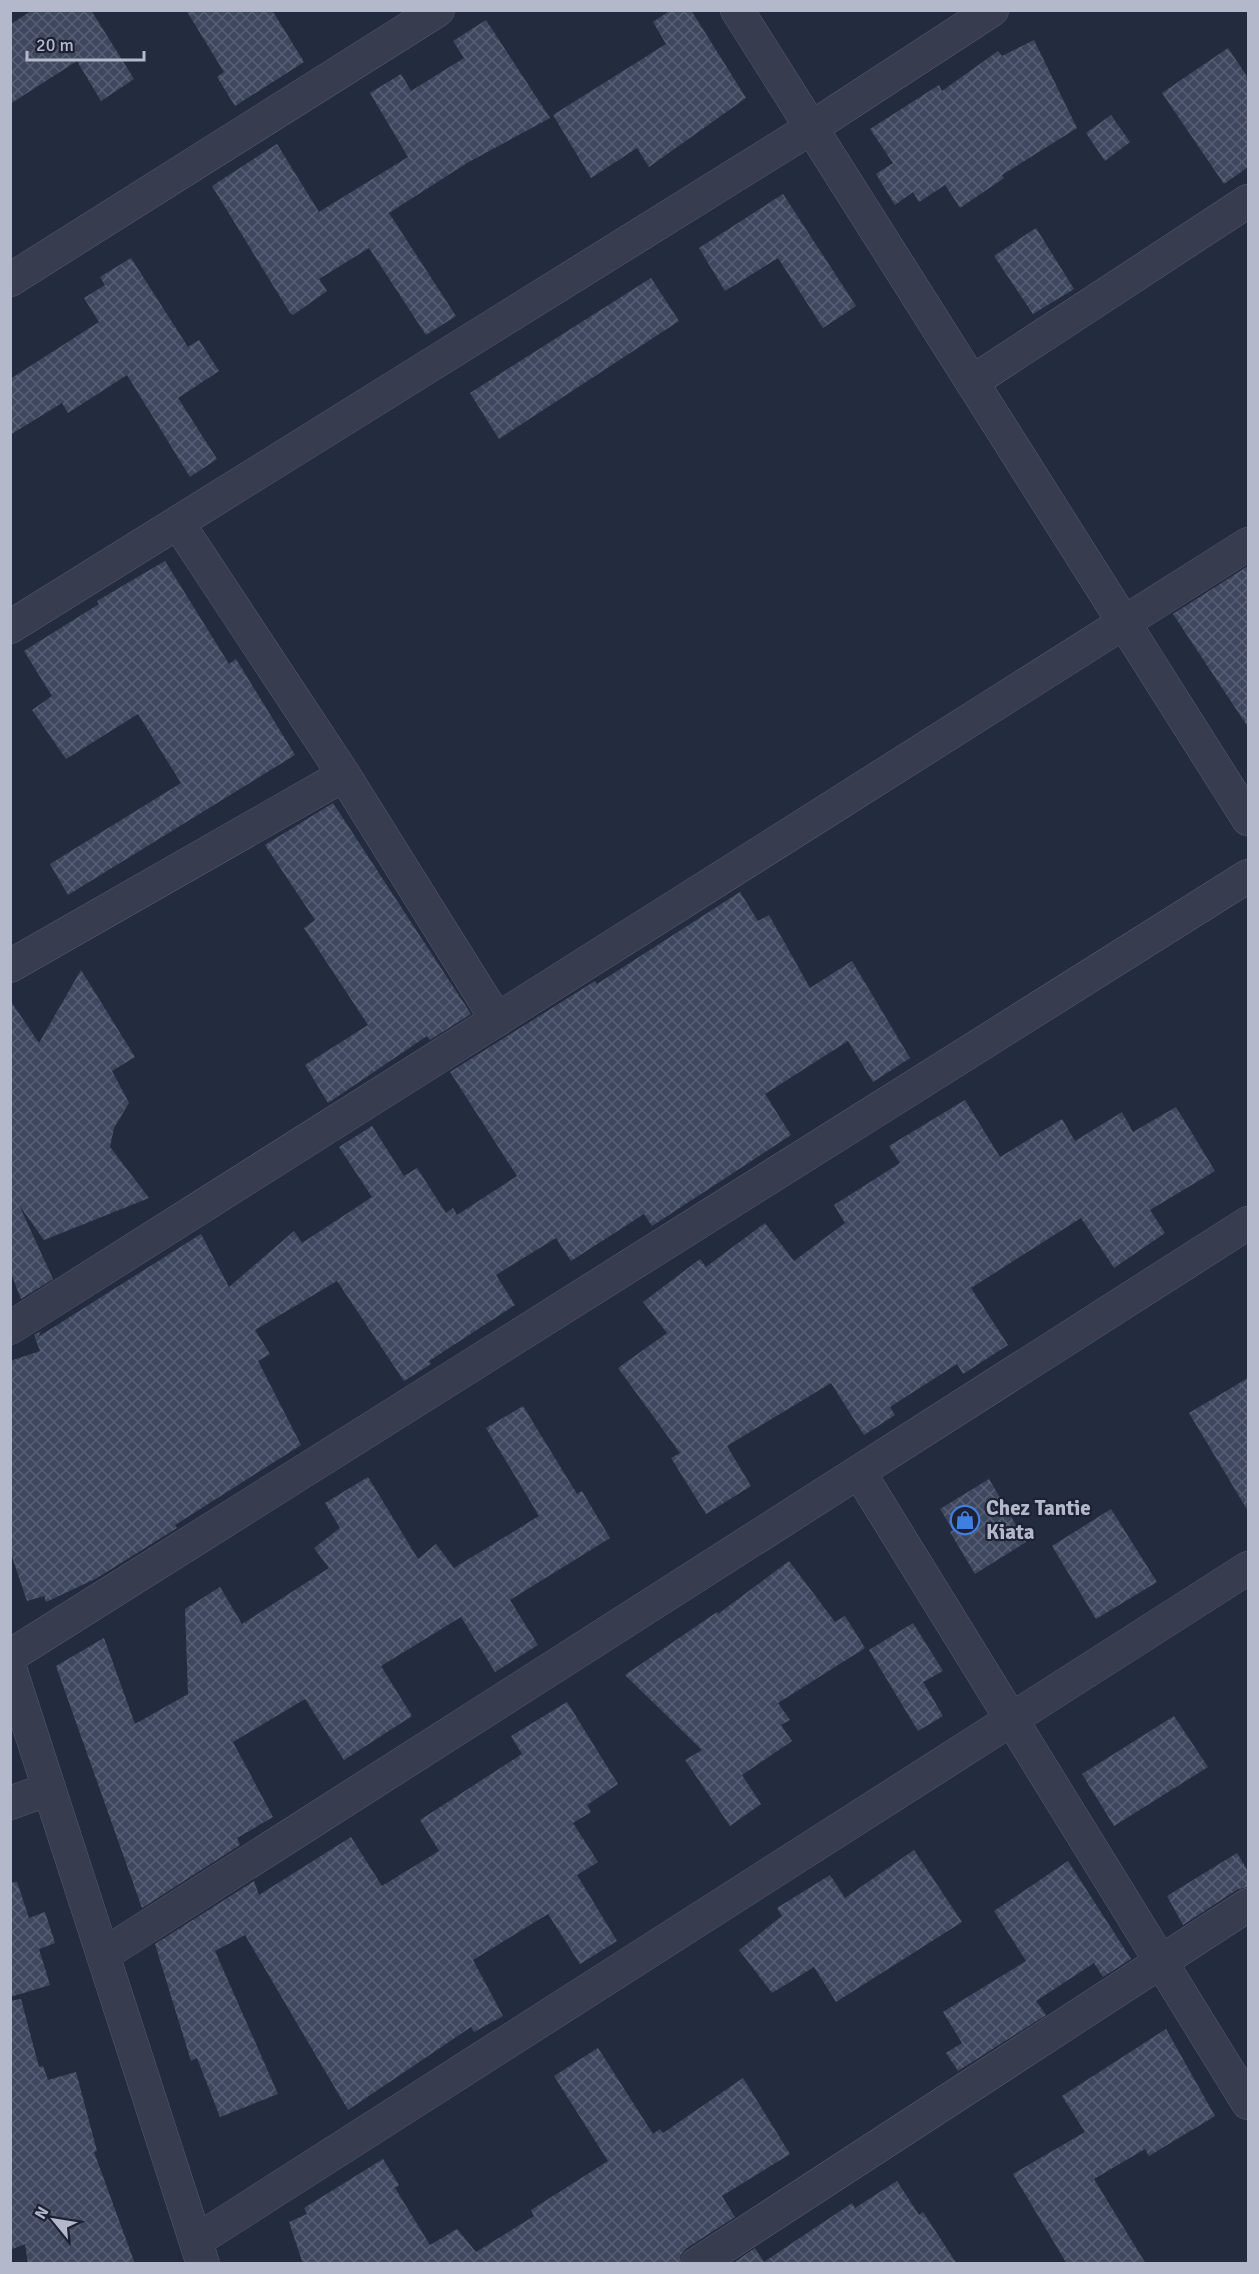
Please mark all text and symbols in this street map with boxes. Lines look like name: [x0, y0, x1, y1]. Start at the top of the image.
scale bar: [27, 24, 144, 62]
text: 20 m: [36, 34, 74, 56]
place label: Chez Tantie Kiata: [986, 1495, 1091, 1545]
shop icon: Chez Tantie Kiata: [949, 1504, 981, 1536]
north arrow: [24, 2190, 84, 2250]
text: N: [30, 2203, 53, 2223]

